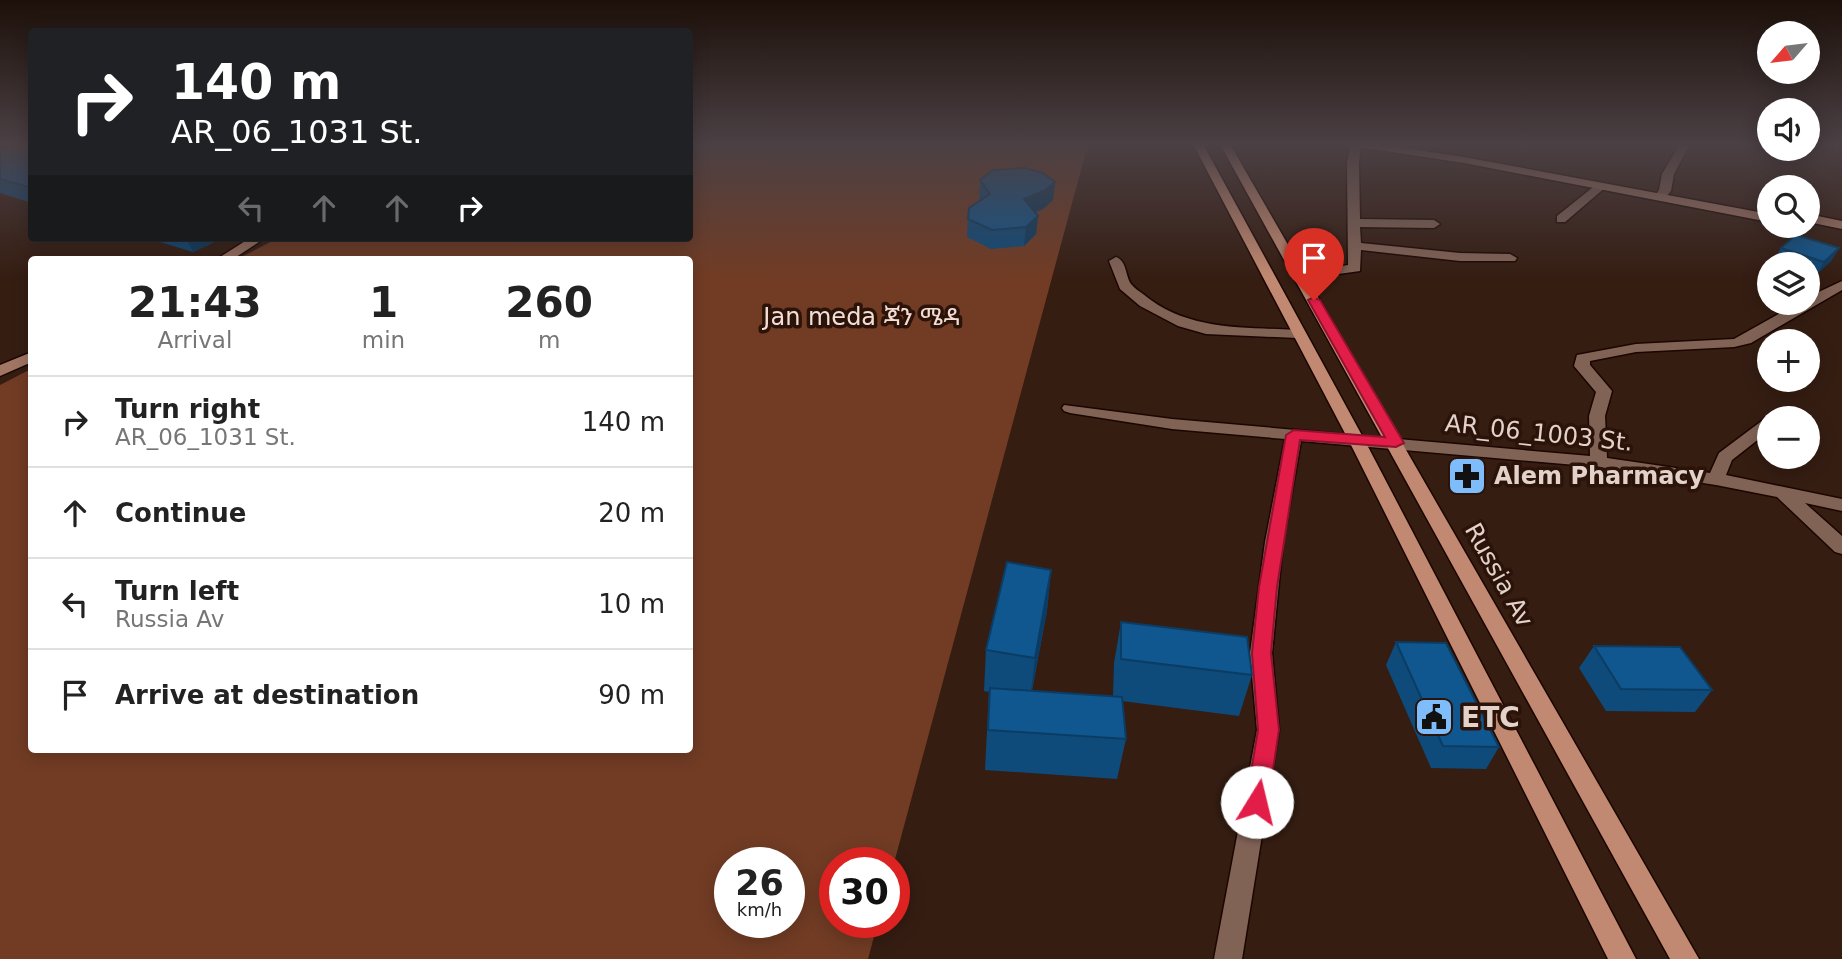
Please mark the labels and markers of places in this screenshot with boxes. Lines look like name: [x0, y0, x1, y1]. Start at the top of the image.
pin: [1284, 228, 1344, 300]
pharmacy icon: Alem Pharmacy: [1446, 455, 1488, 497]
place label: Alem Pharmacy: [1494, 462, 1705, 490]
public building icon: ETC: [1413, 696, 1455, 738]
place label: ETC: [1461, 701, 1520, 734]

